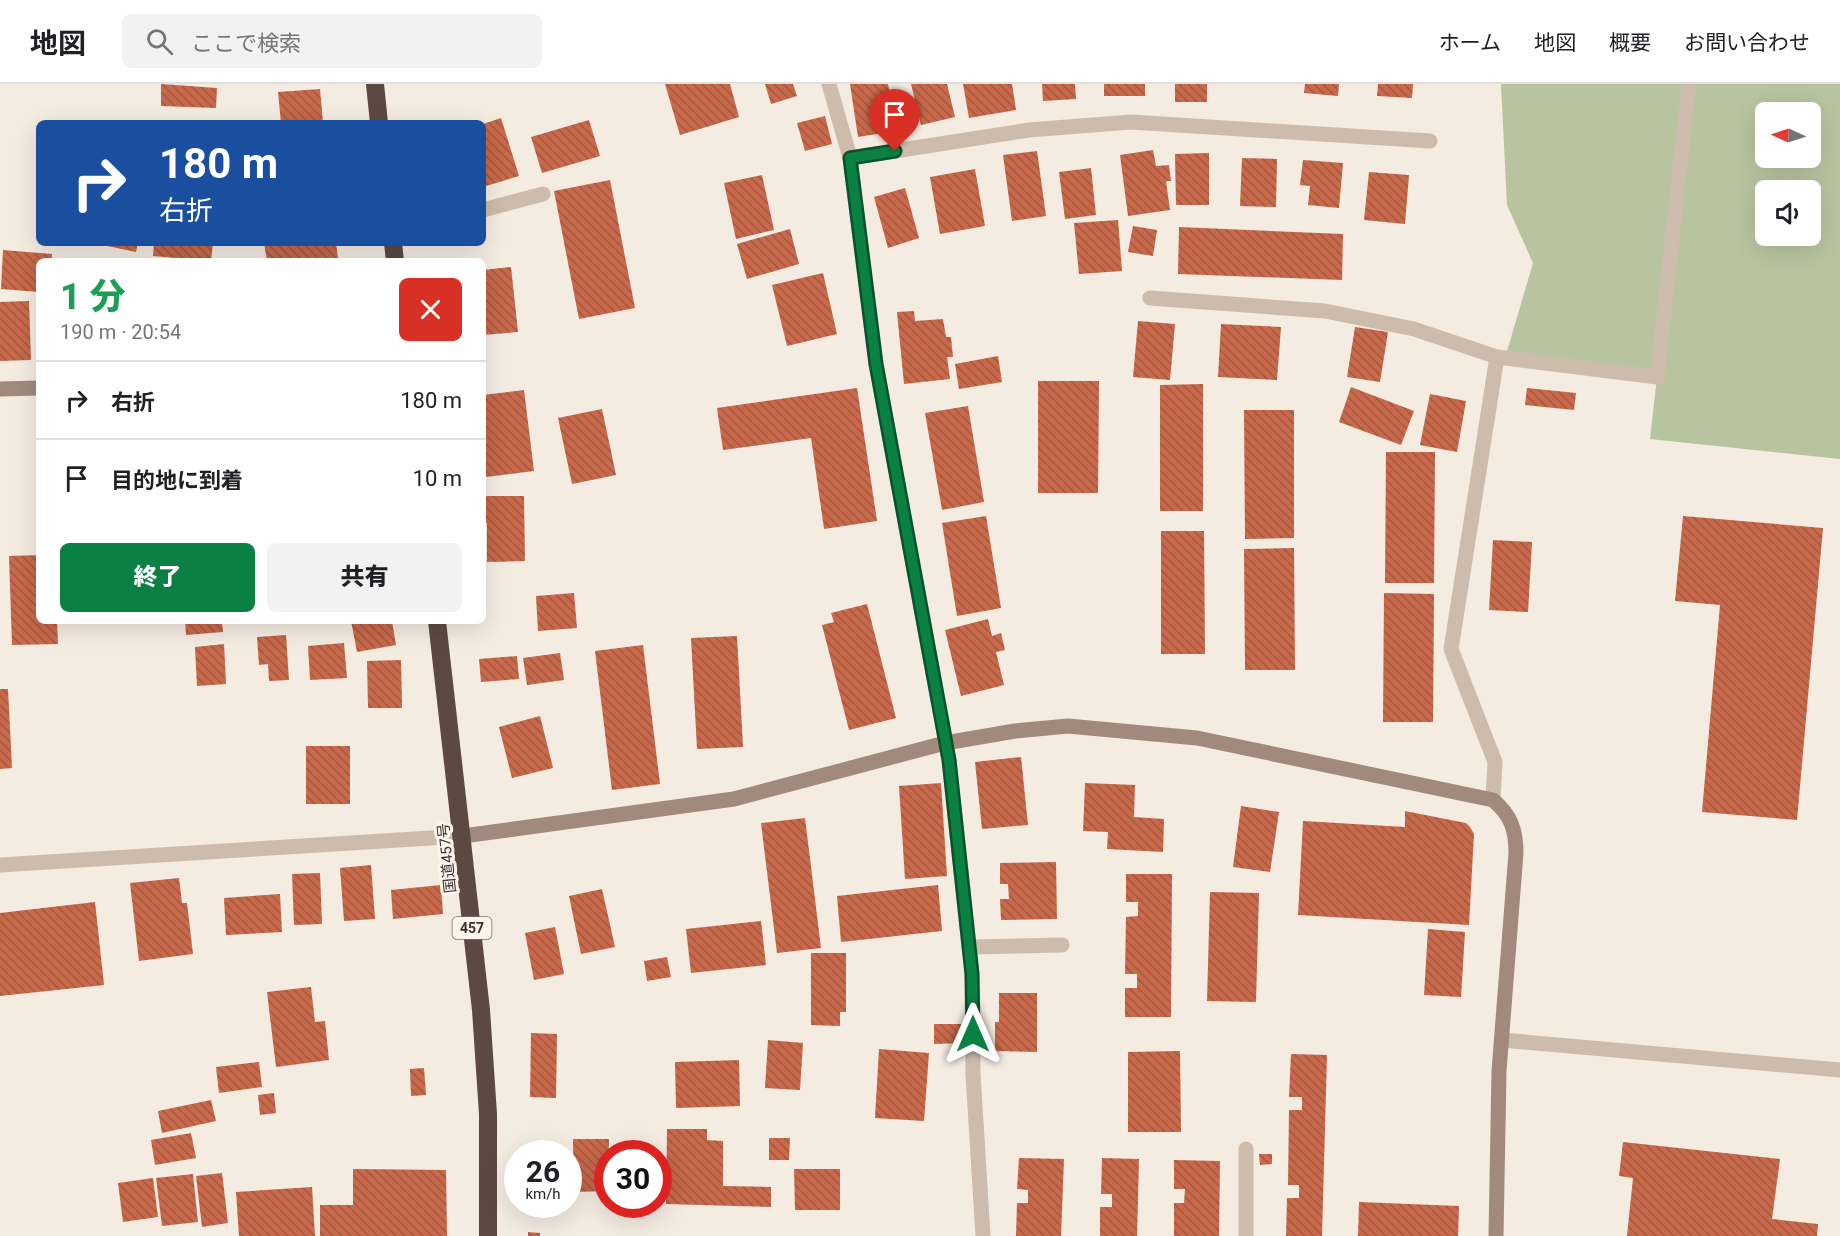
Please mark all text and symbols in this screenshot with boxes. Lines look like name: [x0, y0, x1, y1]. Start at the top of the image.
search box: [122, 14, 542, 68]
icon: search: [143, 25, 176, 58]
text: 地図: [30, 27, 86, 60]
text: ここで検索: [191, 31, 301, 56]
text: ホーム: [1439, 31, 1501, 55]
text: 地図: [1534, 31, 1576, 55]
text: 概要: [1609, 31, 1651, 55]
text: お問い合わせ: [1684, 31, 1810, 55]
pin: [869, 89, 920, 151]
icon: arrive: [878, 98, 911, 131]
north arrow: [1755, 102, 1821, 168]
map controls: [1755, 102, 1821, 246]
text: 180 m: [159, 139, 278, 188]
icon: right: [60, 144, 138, 222]
button: sound: [1755, 180, 1821, 246]
text: 右折: [159, 195, 213, 227]
text: 1 分: [60, 276, 126, 318]
button: close: [399, 278, 462, 341]
text: 190 m · 20:54: [60, 320, 181, 344]
icon: right: [60, 384, 93, 417]
text: 180 m: [400, 388, 462, 413]
text: 右折: [111, 390, 155, 415]
icon: arrive: [60, 462, 93, 495]
text: 10 m: [413, 466, 462, 491]
text: 目的地に到着: [111, 468, 243, 493]
button: 終了: [60, 543, 255, 612]
button: 共有: [267, 543, 462, 612]
street label: 国道457号: [434, 822, 460, 894]
road number: 457: [452, 917, 492, 939]
position arrow: [941, 1002, 1005, 1066]
speed limit sign: 30: [594, 1140, 672, 1218]
text: 26: [526, 1154, 560, 1189]
text: km/h: [525, 1185, 561, 1203]

